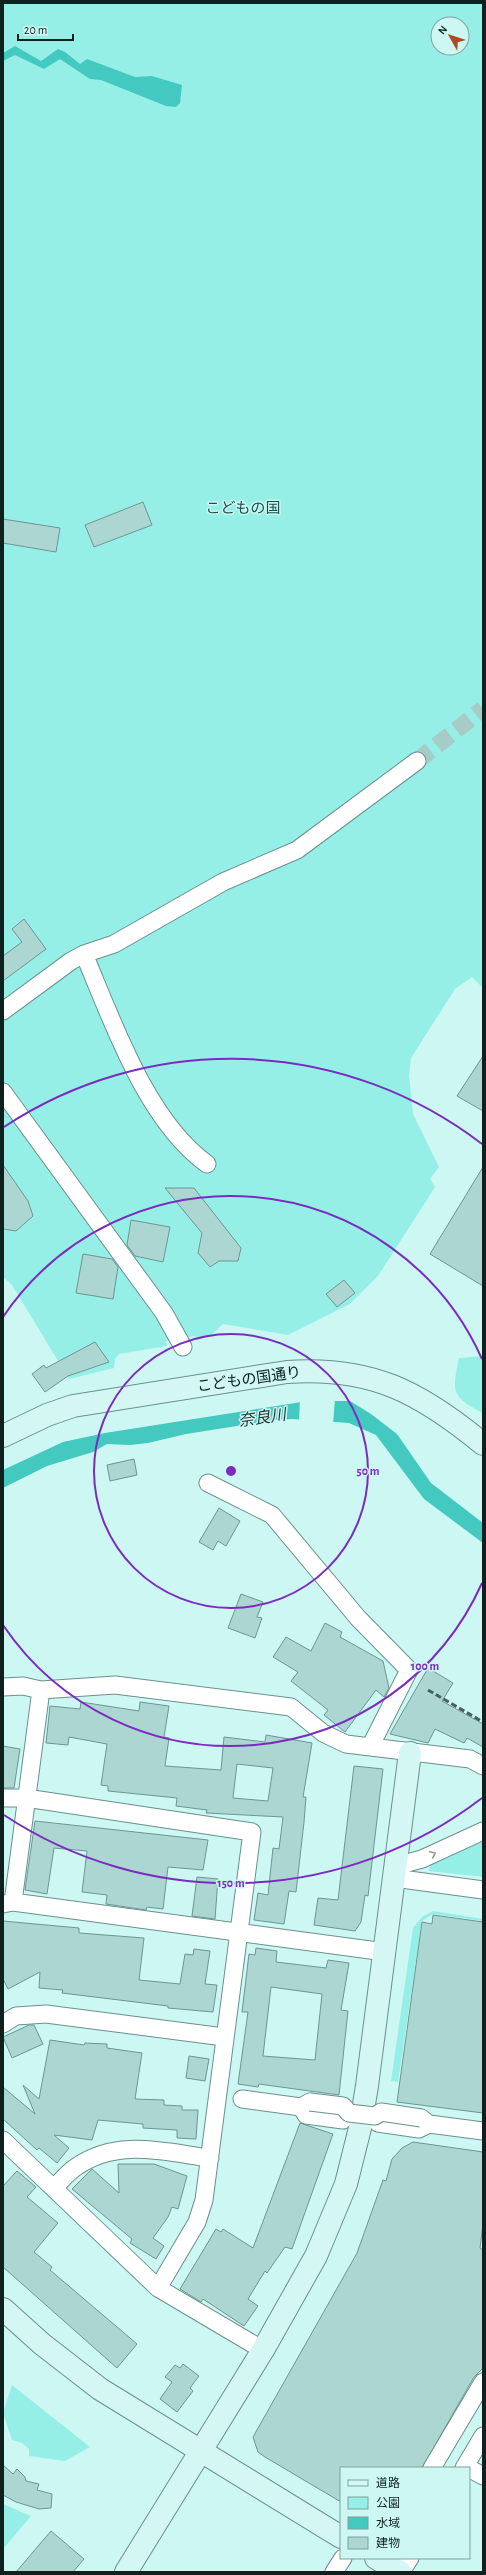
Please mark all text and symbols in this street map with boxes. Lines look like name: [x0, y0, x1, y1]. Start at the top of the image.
scale bar: [18, 16, 73, 42]
north arrow: [430, 16, 470, 56]
text: 20 m: [24, 24, 47, 36]
text: N: [436, 24, 449, 36]
park label: こどもの国: [205, 500, 281, 516]
street label: こどもの国通り: [196, 1364, 302, 1394]
water label: 奈良川: [237, 1405, 289, 1429]
centre of rings: [224, 1464, 238, 1478]
text: 50 m: [357, 1465, 380, 1477]
text: 100 m: [411, 1660, 439, 1672]
one-way arrow: [428, 1851, 436, 1859]
text: 150 m: [217, 1877, 245, 1889]
legend: [340, 2467, 470, 2559]
text: 道路: [376, 2476, 400, 2489]
text: 公園: [376, 2497, 400, 2509]
text: 水域: [376, 2517, 400, 2529]
text: 建物: [376, 2536, 400, 2549]

